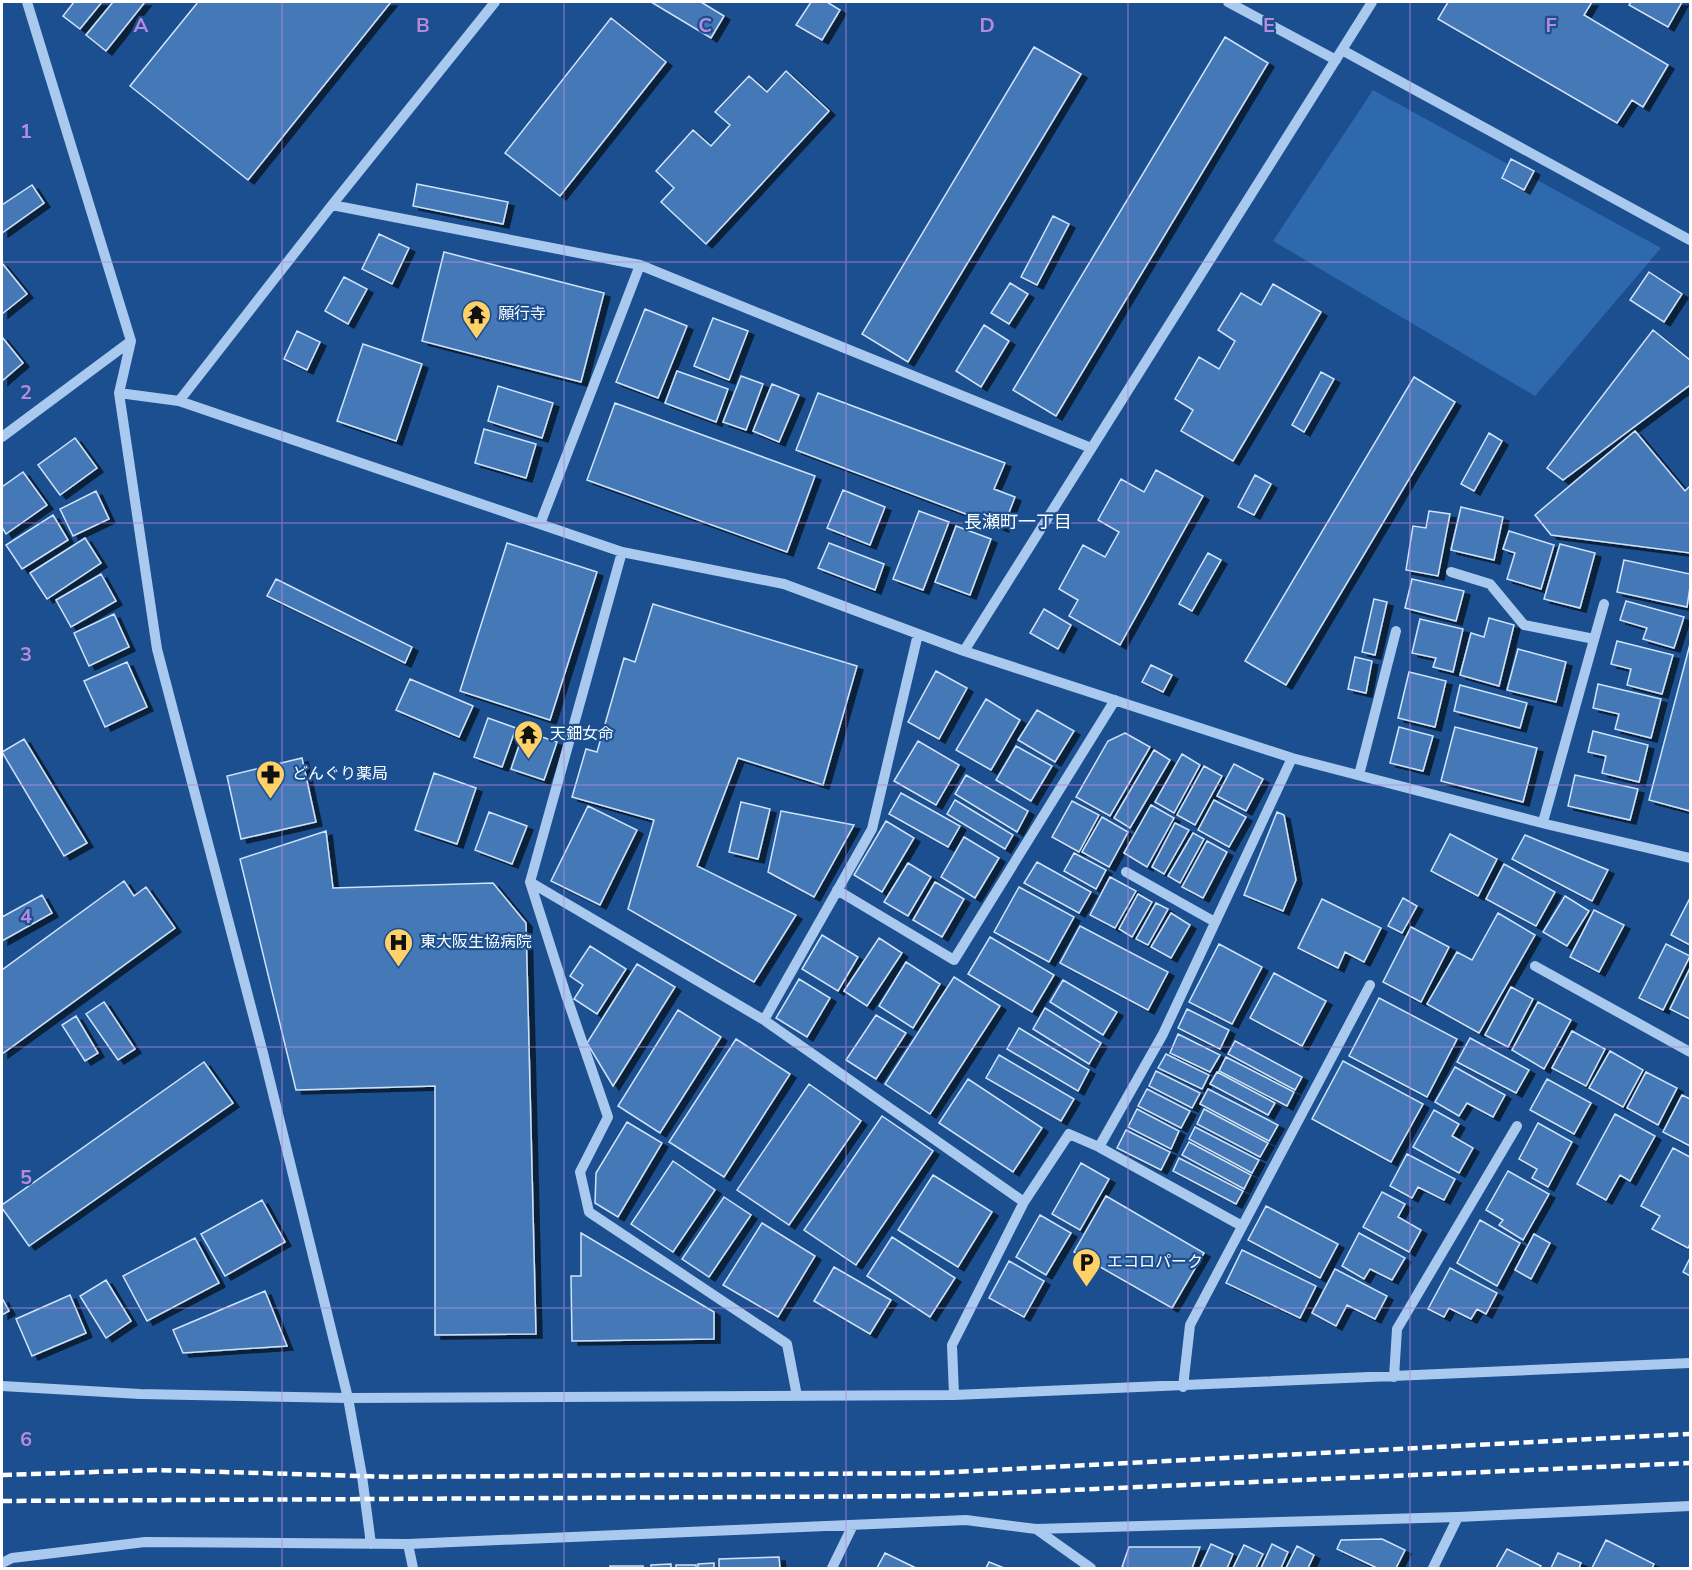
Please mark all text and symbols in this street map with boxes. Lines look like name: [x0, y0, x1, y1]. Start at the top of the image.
text: A: [134, 12, 149, 39]
text: B: [416, 12, 430, 39]
text: C: [698, 12, 712, 39]
text: D: [979, 12, 995, 39]
text: E: [1263, 12, 1275, 39]
text: F: [1545, 12, 1557, 39]
text: 1: [20, 118, 32, 145]
temple icon: 願行寺: [461, 298, 493, 340]
place label: 願行寺: [498, 303, 546, 325]
text: 2: [20, 379, 32, 406]
district label: 長瀬町一丁目: [964, 510, 1072, 534]
text: 3: [20, 641, 32, 668]
temple icon: 天鈿女命: [513, 718, 545, 760]
place label: 天鈿女命: [550, 723, 614, 745]
pharmacy icon: どんぐり薬局: [255, 758, 287, 800]
place label: どんぐり薬局: [292, 763, 388, 785]
text: 4: [20, 903, 32, 930]
hospital icon: 東大阪生協病院: [383, 926, 415, 968]
place label: 東大阪生協病院: [420, 931, 532, 953]
text: 5: [20, 1164, 32, 1191]
parking icon: エコロパーク: [1070, 1246, 1102, 1288]
place label: エコロパーク: [1107, 1251, 1203, 1273]
text: 6: [20, 1426, 32, 1453]

